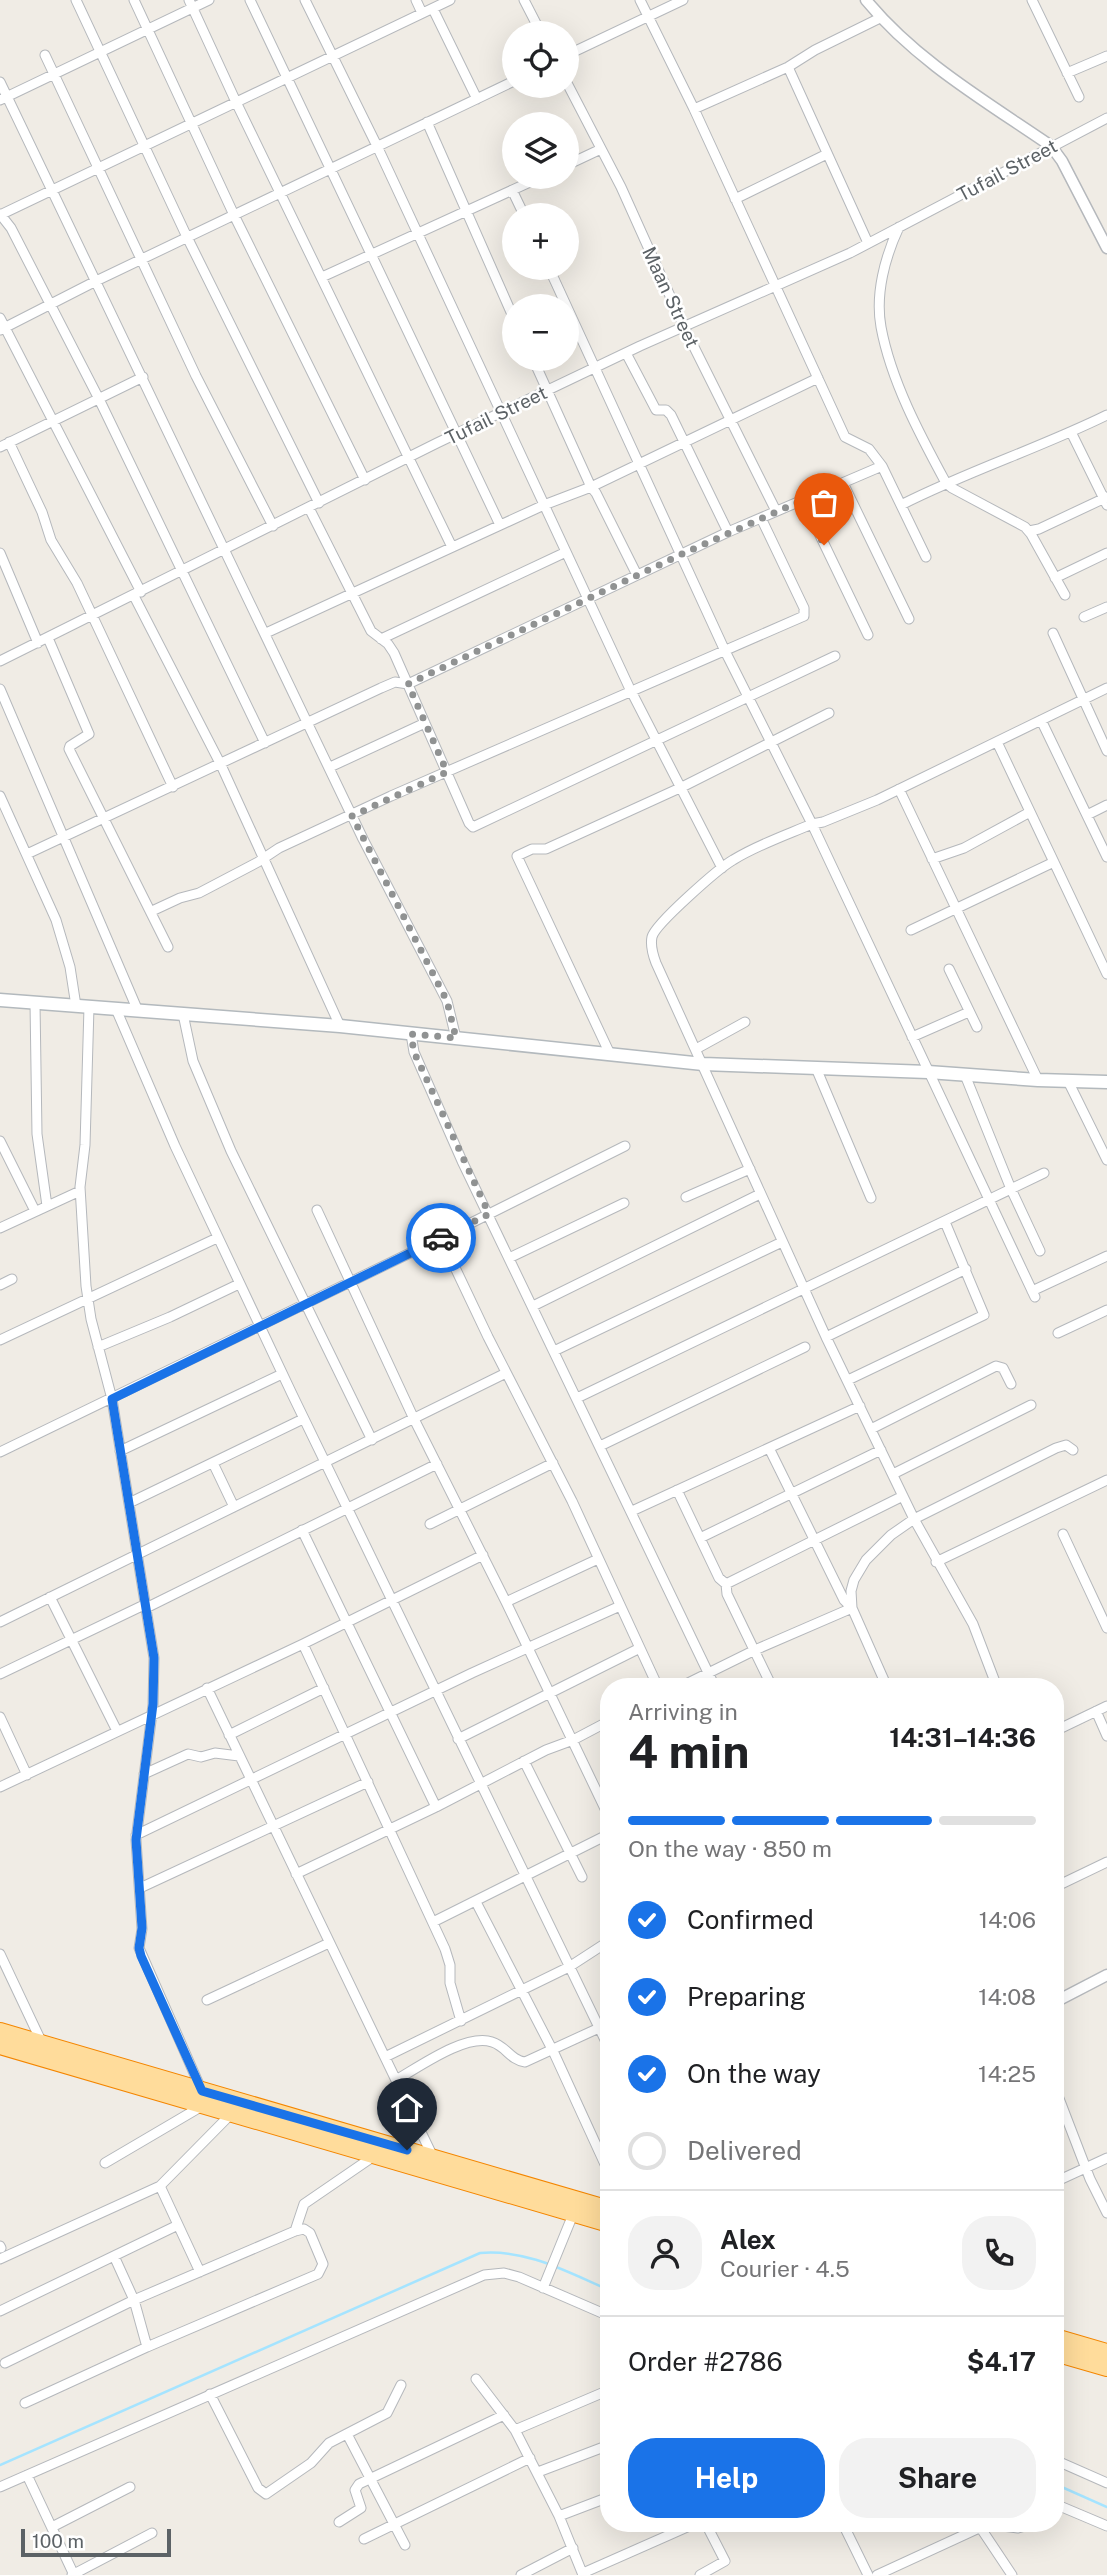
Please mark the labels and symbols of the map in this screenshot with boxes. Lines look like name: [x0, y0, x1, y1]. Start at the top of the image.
street label: Tufail Street: [953, 134, 1061, 206]
street label: Maan Street: [638, 243, 704, 351]
street label: Tufail Street: [442, 381, 550, 449]
pin: [794, 473, 854, 545]
courier: [406, 1203, 476, 1273]
pin: [377, 2078, 437, 2150]
scale bar: [21, 2526, 172, 2558]

